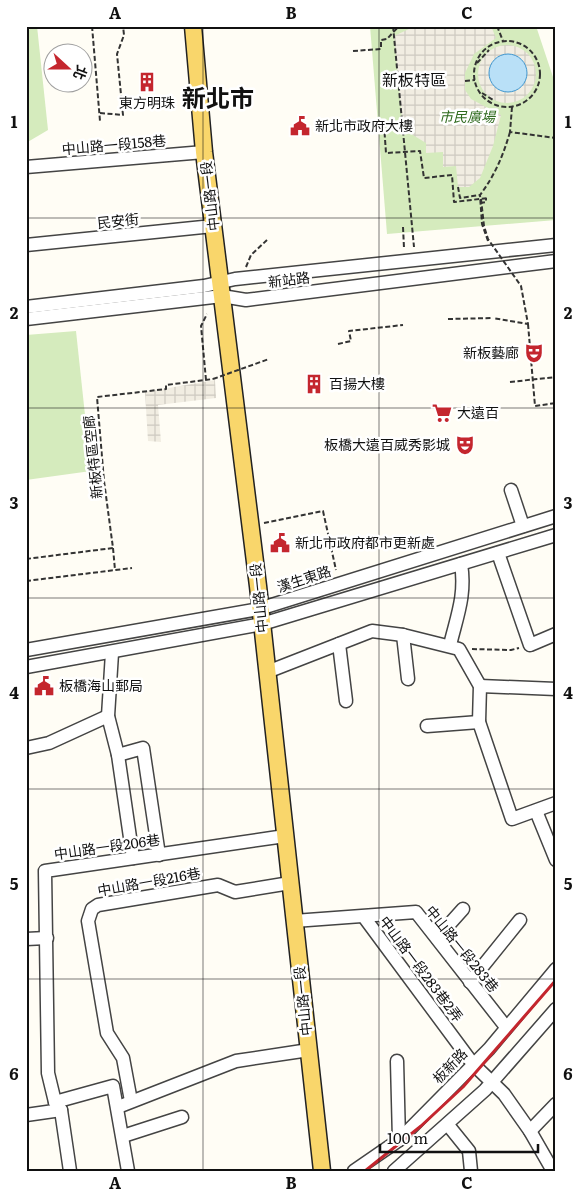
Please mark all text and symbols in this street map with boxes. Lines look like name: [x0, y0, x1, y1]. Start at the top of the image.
text: A: [109, 0, 121, 24]
text: B: [285, 0, 297, 24]
text: C: [461, 0, 473, 24]
north arrow: [42, 42, 92, 92]
text: 北: [69, 63, 93, 83]
district label: 新板特區: [382, 67, 446, 91]
building icon: 東方明珠: [136, 71, 158, 93]
district label: 新北市: [182, 79, 254, 114]
place label: 東方明珠: [119, 92, 175, 112]
park label: 市民廣場: [439, 106, 497, 126]
text: 1: [11, 109, 18, 133]
text: 1: [565, 109, 572, 133]
public building icon: 新北市政府大樓: [289, 115, 311, 137]
place label: 新北市政府大樓: [315, 115, 413, 135]
street label: 中山路一段158巷: [61, 129, 167, 159]
street label: 中山路一段: [195, 160, 223, 232]
street label: 民安街: [96, 208, 140, 232]
street label: 新站路: [267, 267, 311, 291]
text: 2: [10, 300, 19, 324]
text: 2: [564, 300, 573, 324]
place label: 新板藝廊: [463, 342, 519, 362]
theatre icon: 新板藝廊: [523, 342, 545, 364]
building icon: 百揚大樓: [303, 373, 325, 395]
place label: 百揚大樓: [329, 373, 385, 393]
supermarket icon: 大遠百: [431, 402, 453, 424]
place label: 大遠百: [457, 402, 499, 422]
street label: 新板特區空廊: [78, 414, 106, 500]
place label: 板橋大遠百威秀影城: [324, 434, 450, 454]
theatre icon: 板橋大遠百威秀影城: [454, 434, 476, 456]
text: 3: [10, 490, 19, 514]
text: 3: [564, 490, 573, 514]
public building icon: 新北市政府都市更新處: [269, 532, 291, 554]
place label: 新北市政府都市更新處: [295, 532, 435, 552]
street label: 漢生東路: [274, 560, 333, 596]
street label: 中山路一段: [244, 562, 272, 634]
public building icon: 板橋海山郵局: [33, 675, 55, 697]
place label: 板橋海山郵局: [59, 675, 143, 695]
text: 4: [9, 680, 19, 704]
text: 4: [563, 680, 573, 704]
street label: 中山路一段206巷: [53, 829, 161, 863]
street label: 中山路一段216巷: [96, 862, 202, 900]
text: 5: [10, 871, 19, 895]
text: 5: [564, 871, 573, 895]
street label: 中山路一段283巷: [422, 901, 504, 996]
street label: 中山路一段283巷2弄: [375, 911, 468, 1025]
street label: 中山路一段: [288, 965, 316, 1037]
street label: 板新路: [427, 1043, 471, 1087]
text: 6: [9, 1061, 19, 1085]
text: 6: [563, 1061, 573, 1085]
scale bar: [380, 1122, 537, 1154]
text: 100 m: [387, 1126, 428, 1149]
text: A: [109, 1170, 121, 1194]
text: B: [285, 1170, 297, 1194]
text: C: [461, 1170, 473, 1194]

